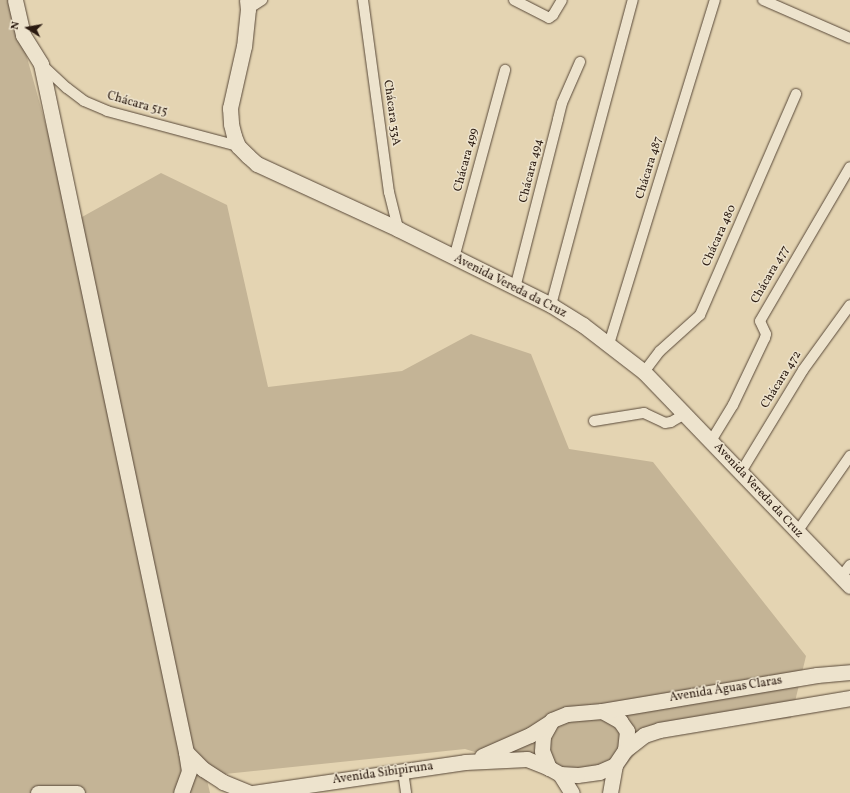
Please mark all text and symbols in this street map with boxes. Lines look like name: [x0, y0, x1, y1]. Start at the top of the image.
north arrow: [8, 8, 48, 48]
text: N: [8, 20, 24, 31]
street label: Chácara 33A: [379, 79, 403, 147]
street label: Chácara 515: [105, 90, 169, 120]
street label: Chácara 499: [452, 127, 482, 193]
street label: Chácara 487: [634, 135, 666, 201]
street label: Chácara 494: [517, 137, 547, 205]
street label: Chácara 480: [700, 203, 740, 269]
street label: Chácara 477: [749, 243, 793, 307]
street label: Avenida Vereda da Cruz: [451, 252, 569, 322]
street label: Chácara 472: [759, 349, 805, 411]
street label: Avenida Vereda da Cruz: [710, 440, 806, 542]
street label: Avenida Águas Claras: [669, 674, 783, 706]
street label: Avenida Sibipiruna: [332, 760, 434, 788]

